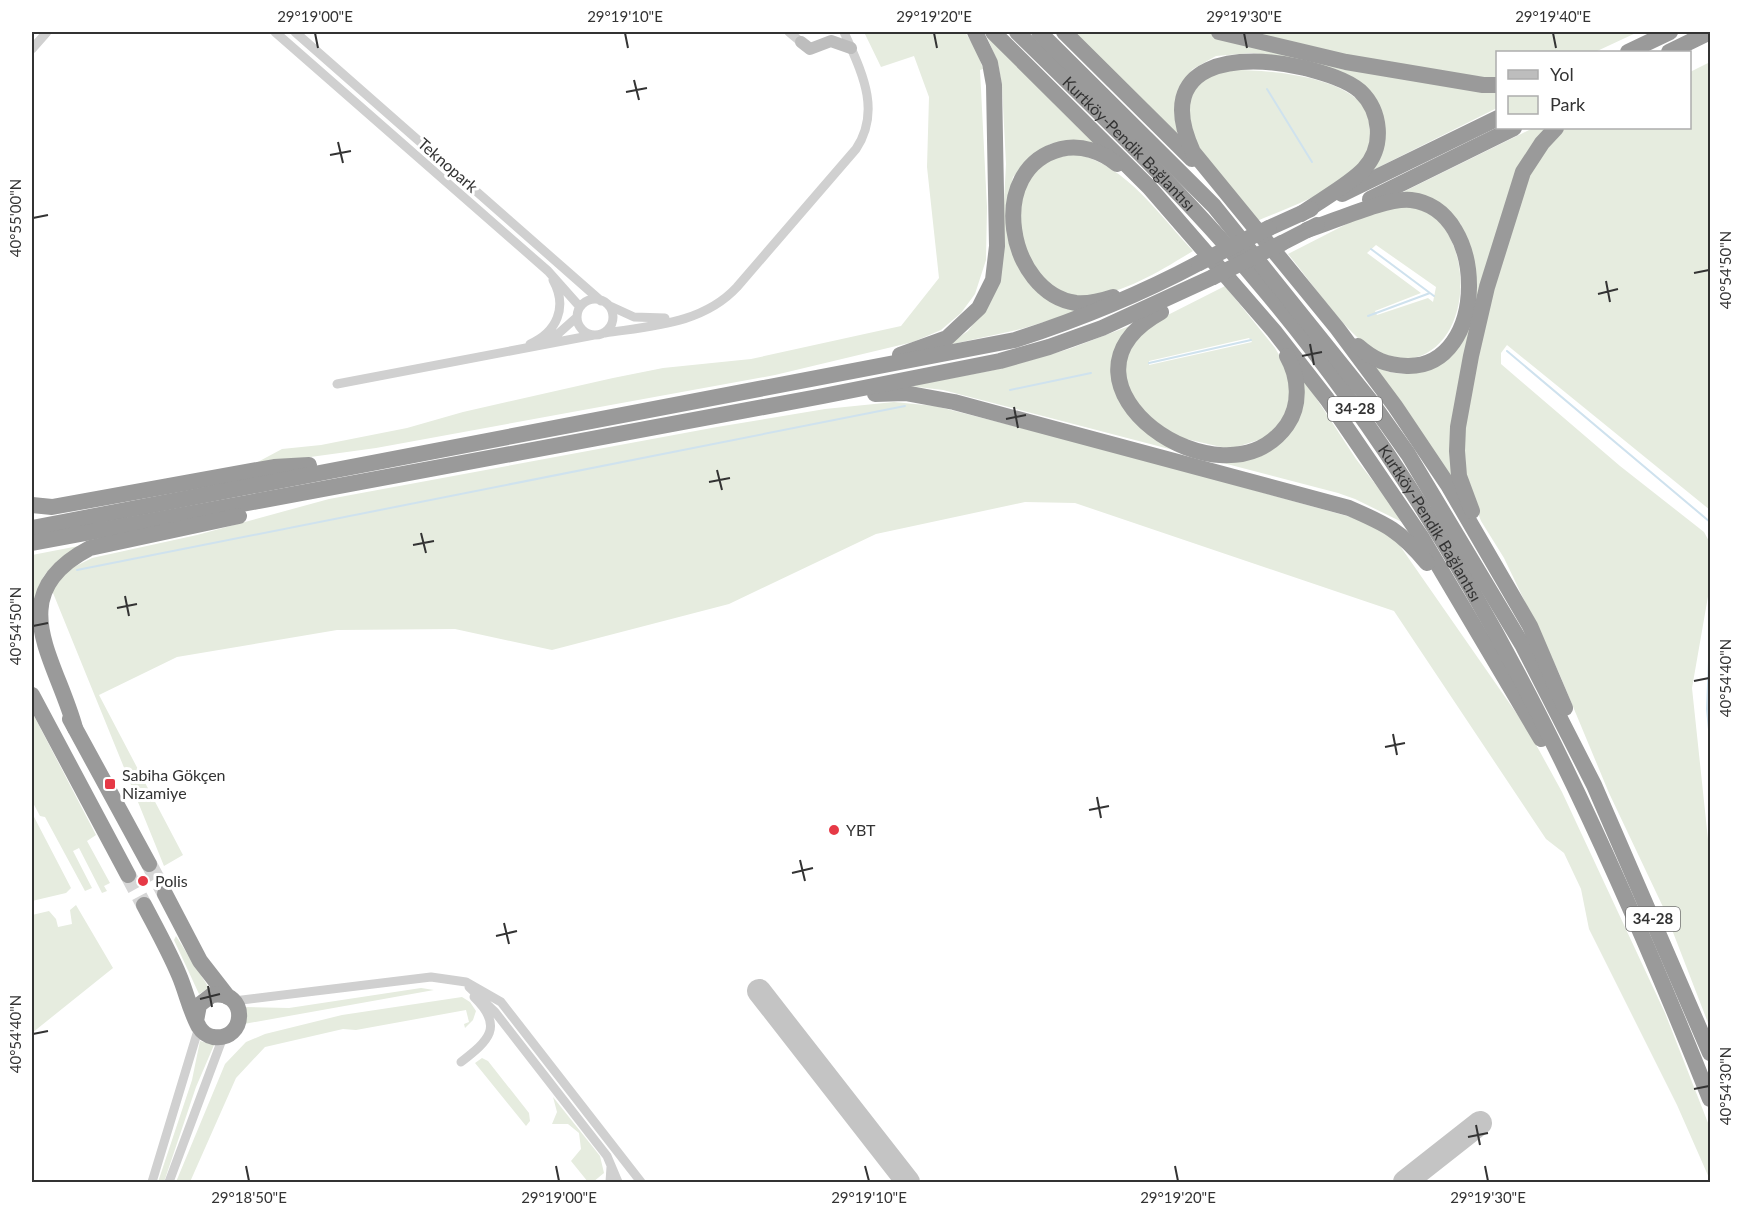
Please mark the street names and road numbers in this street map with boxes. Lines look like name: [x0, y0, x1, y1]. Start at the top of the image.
street label: Kurtköy-Pendik Bağlantısı: [1059, 72, 1200, 214]
street label: Teknopark: [415, 134, 483, 196]
road number: 34-28: [1328, 397, 1382, 421]
street label: Kurtköy-Pendik Bağlantısı: [1375, 441, 1486, 605]
road number: 34-28: [1626, 907, 1680, 931]

